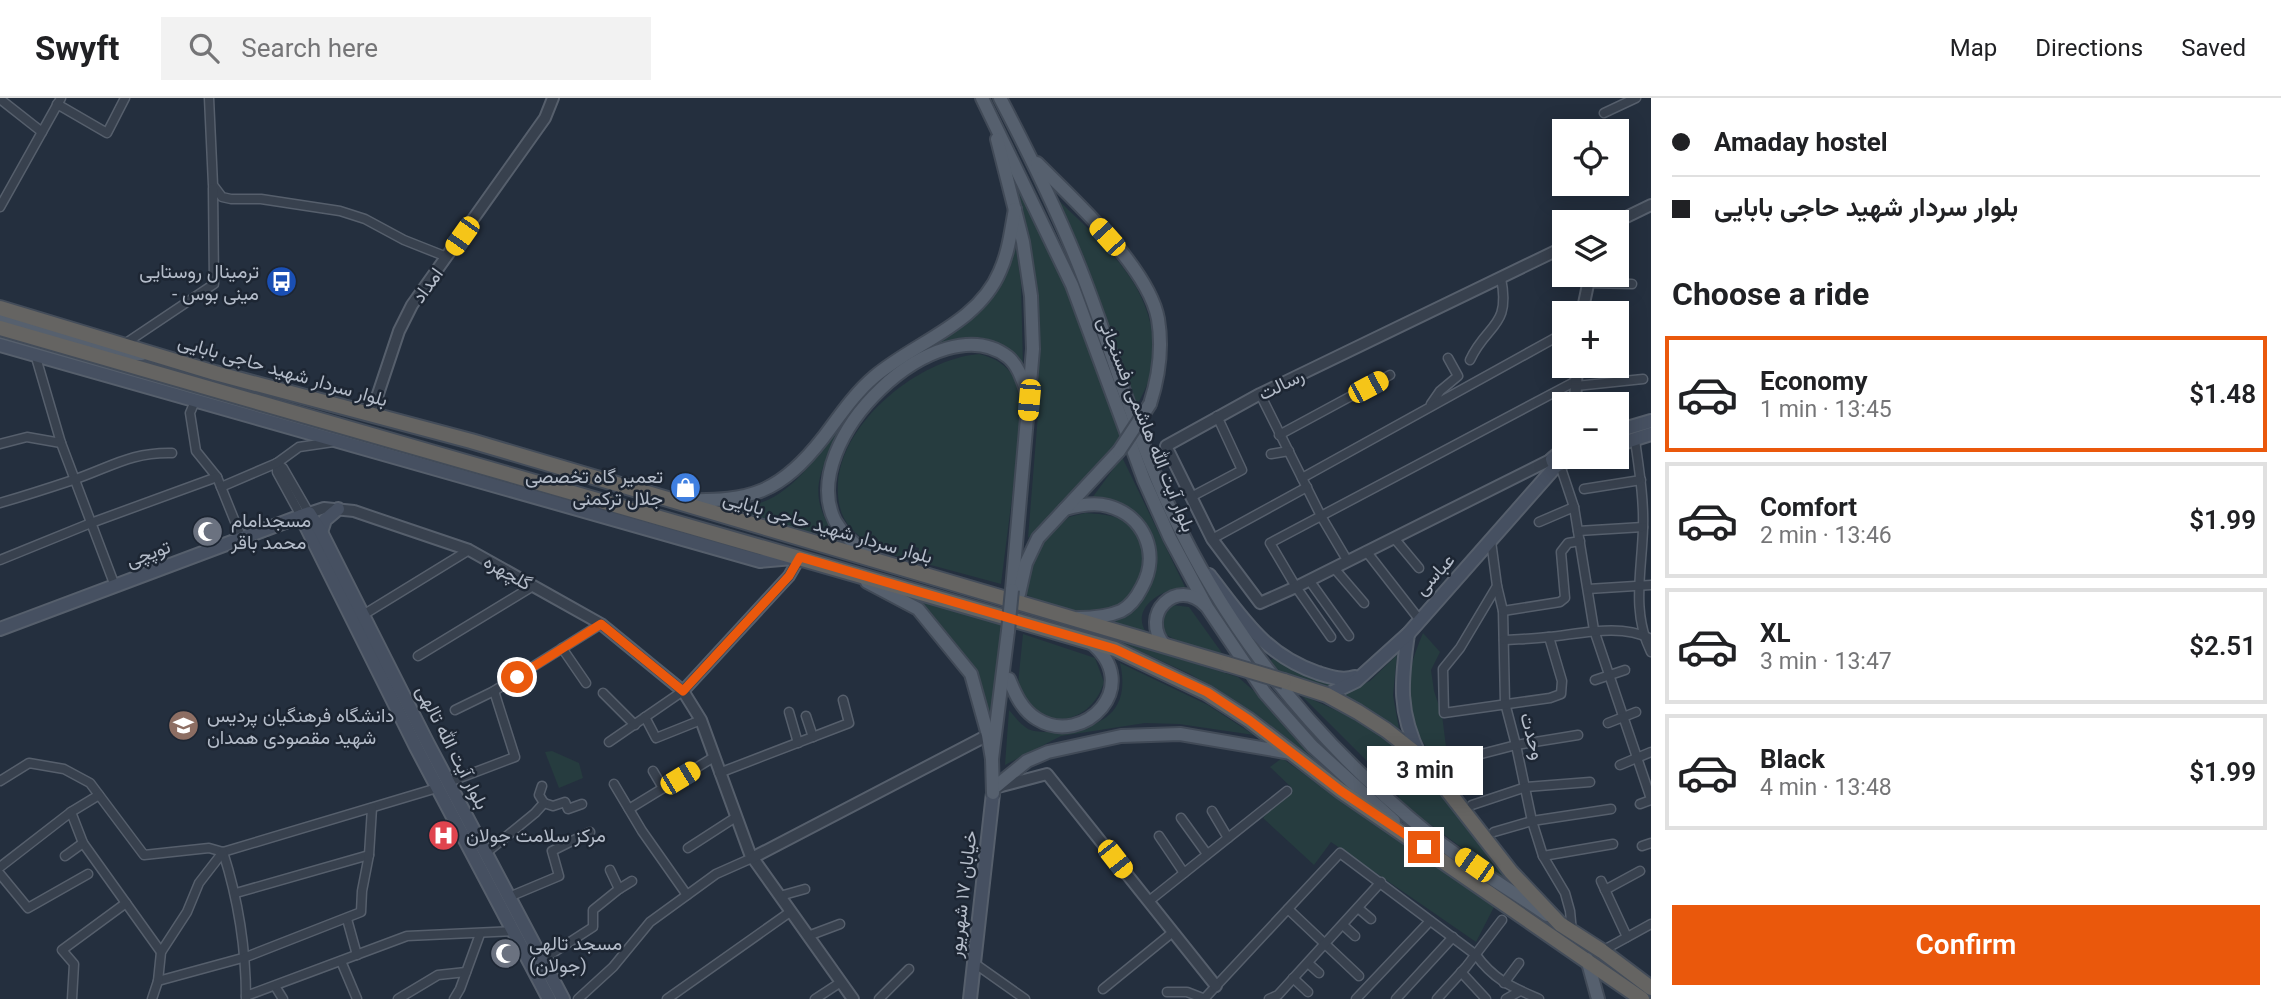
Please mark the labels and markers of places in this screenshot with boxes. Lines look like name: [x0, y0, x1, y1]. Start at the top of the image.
place label: ترمینال روستایی - مینی بوس: [139, 260, 259, 305]
bus stop icon: ترمینال روستایی - مینی بوس: [265, 265, 299, 299]
place label: تعمیر گاه تخصصی جلال ترکمنی: [525, 465, 663, 510]
shop icon: تعمیر گاه تخصصی جلال ترکمنی: [669, 470, 703, 504]
place label: مسجدامام محمد باقر: [230, 509, 311, 554]
mosque icon: مسجدامام محمد باقر: [191, 514, 225, 548]
place label: دانشگاه فرهنگیان پردیس شهید مقصودی همدان: [207, 704, 394, 749]
school or university icon: دانشگاه فرهنگیان پردیس شهید مقصودی همدان: [167, 709, 201, 743]
hospital icon: مرکز سلامت جولان: [426, 818, 460, 852]
place label: مرکز سلامت جولان: [466, 824, 606, 847]
place label: مسجد تالهی (جولان): [529, 932, 622, 977]
mosque icon: مسجد تالهی (جولان): [489, 937, 523, 971]

